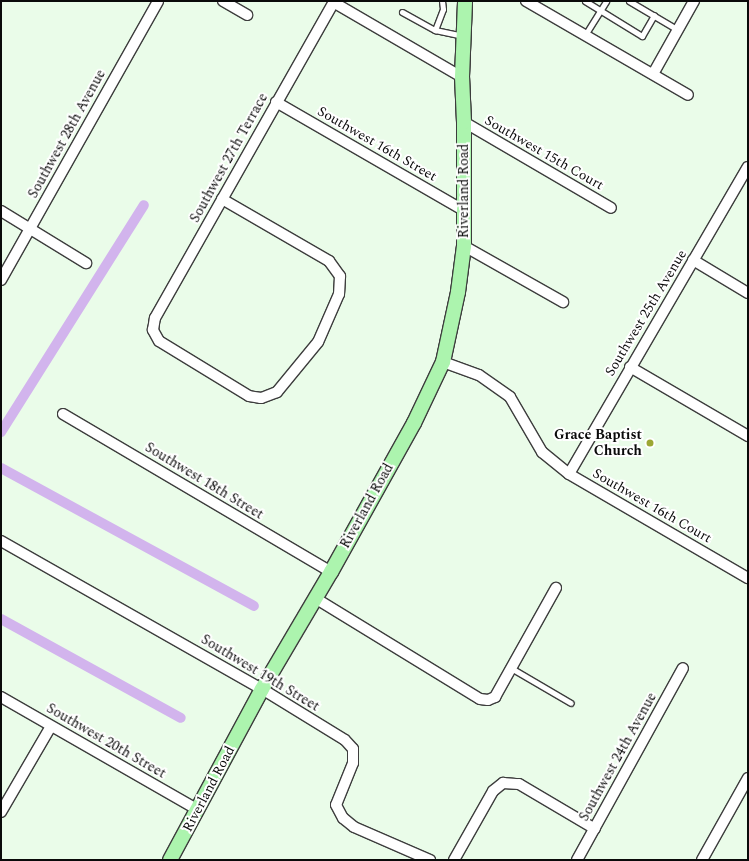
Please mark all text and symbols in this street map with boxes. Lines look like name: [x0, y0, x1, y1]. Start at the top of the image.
street label: Southwest 28th Avenue: [25, 67, 109, 201]
street label: Southwest 27th Terrace: [186, 90, 272, 226]
street label: Southwest 16th Street: [314, 103, 440, 185]
street label: Southwest 15th Court: [482, 112, 606, 194]
street label: Riverland Road: [456, 144, 472, 238]
street label: Southwest 25th Avenue: [602, 247, 690, 379]
place label: Grace Baptist Church: [554, 427, 642, 460]
marker: Grace Baptist Church: [645, 438, 655, 448]
street label: Southwest 18th Street: [142, 439, 266, 523]
street label: Riverland Road: [337, 461, 397, 551]
street label: Southwest 16th Court: [590, 465, 714, 547]
street label: Southwest 19th Street: [198, 631, 322, 715]
street label: Southwest 24th Avenue: [576, 690, 660, 824]
street label: Southwest 20th Street: [43, 700, 169, 782]
street label: Riverland Road: [179, 743, 239, 835]

